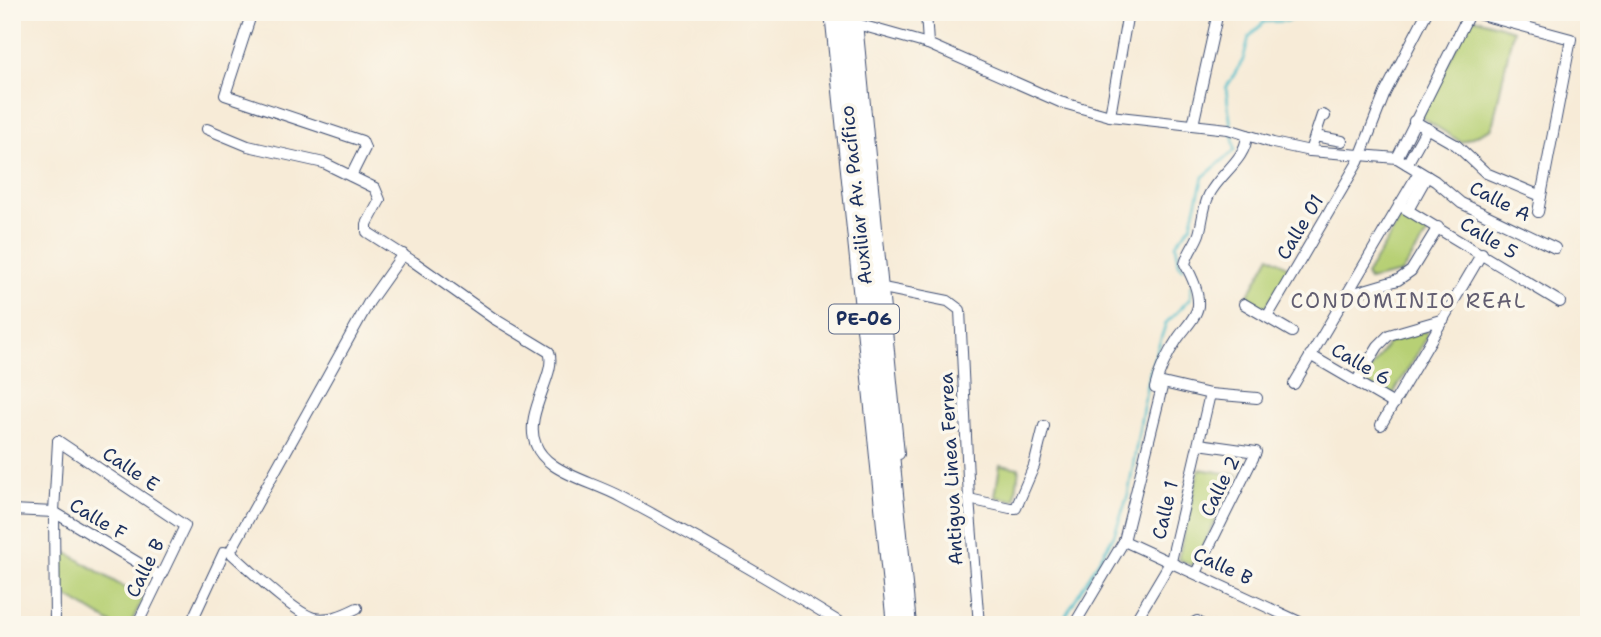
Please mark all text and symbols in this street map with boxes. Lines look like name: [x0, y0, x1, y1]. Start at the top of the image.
street label: Auxiliar Av. Pacífico: [834, 104, 878, 286]
street label: Calle A: [1465, 175, 1535, 227]
street label: Calle 01: [1271, 190, 1329, 264]
street label: Calle 5: [1455, 211, 1523, 265]
district label: CONDOMINIO REAL: [1291, 287, 1527, 315]
road number: PE-06: [829, 304, 899, 334]
street label: Calle 6: [1327, 337, 1395, 391]
street label: Antigua Linea Ferrea: [933, 372, 969, 566]
street label: Calle E: [98, 441, 164, 497]
street label: Calle 2: [1195, 451, 1245, 521]
street label: Calle 1: [1146, 478, 1184, 542]
street label: Calle F: [65, 492, 131, 546]
street label: Calle B: [120, 534, 170, 602]
street label: Calle B: [1189, 541, 1257, 591]

